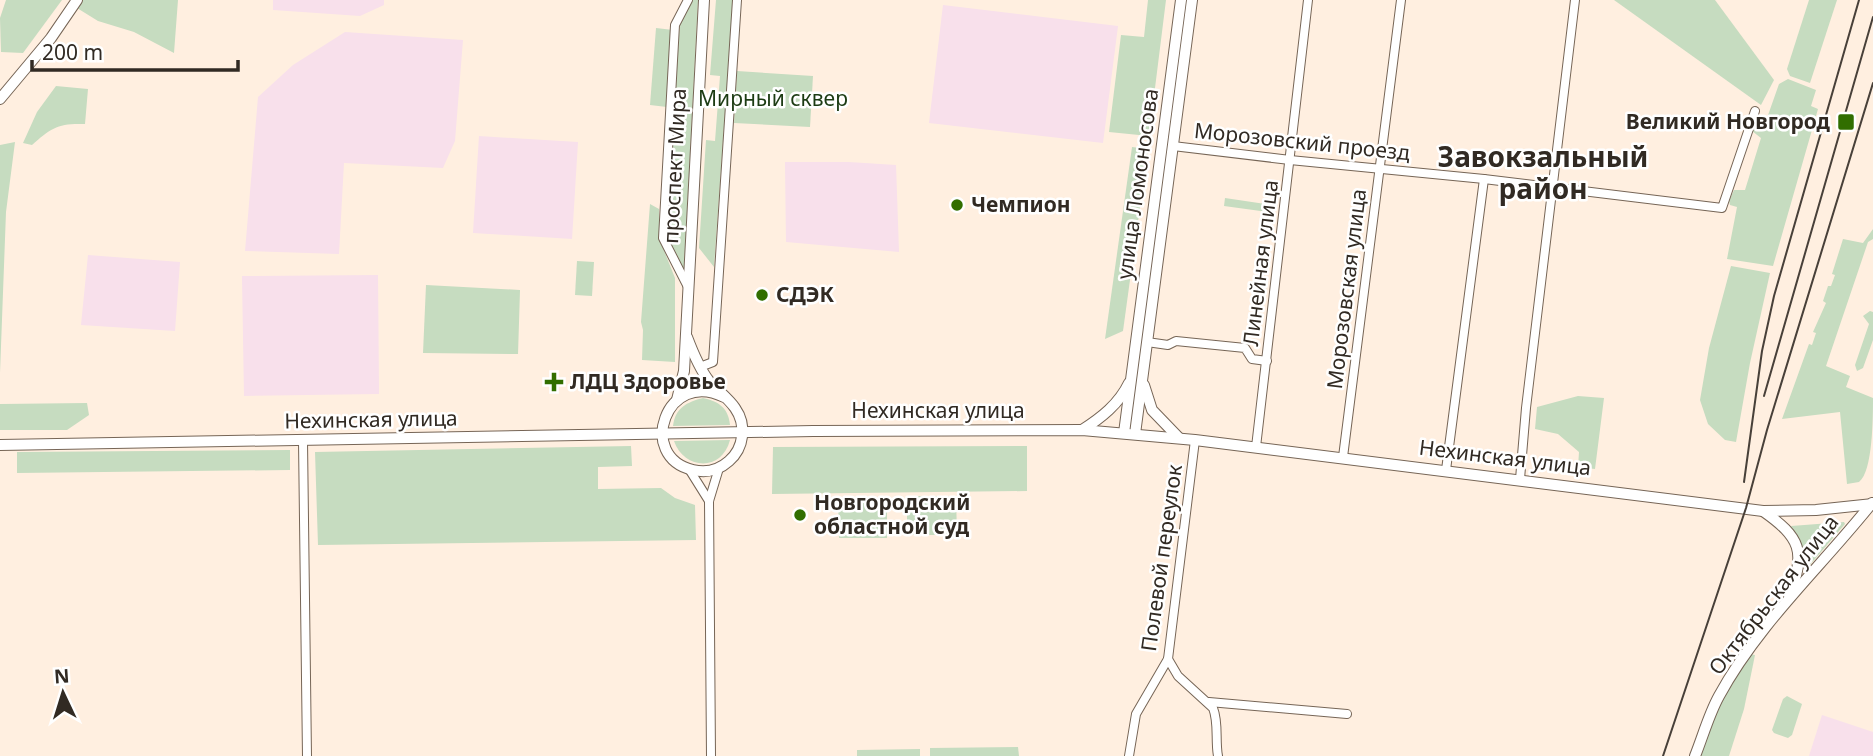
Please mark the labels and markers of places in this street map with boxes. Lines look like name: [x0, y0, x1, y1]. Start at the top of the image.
place label: Великий Новгород: [1626, 107, 1831, 135]
marker: Великий Новгород: [1836, 112, 1856, 132]
place label: Чемпион: [971, 190, 1071, 218]
marker: Чемпион: [949, 197, 965, 213]
place label: СДЭК: [776, 280, 835, 308]
marker: СДЭК: [754, 287, 770, 303]
place label: ЛДЦ Здоровье: [570, 367, 726, 395]
marker: ЛДЦ Здоровье: [544, 372, 564, 392]
place label: Новгородский областной суд: [814, 488, 970, 540]
marker: Новгородский областной суд: [792, 507, 808, 523]

